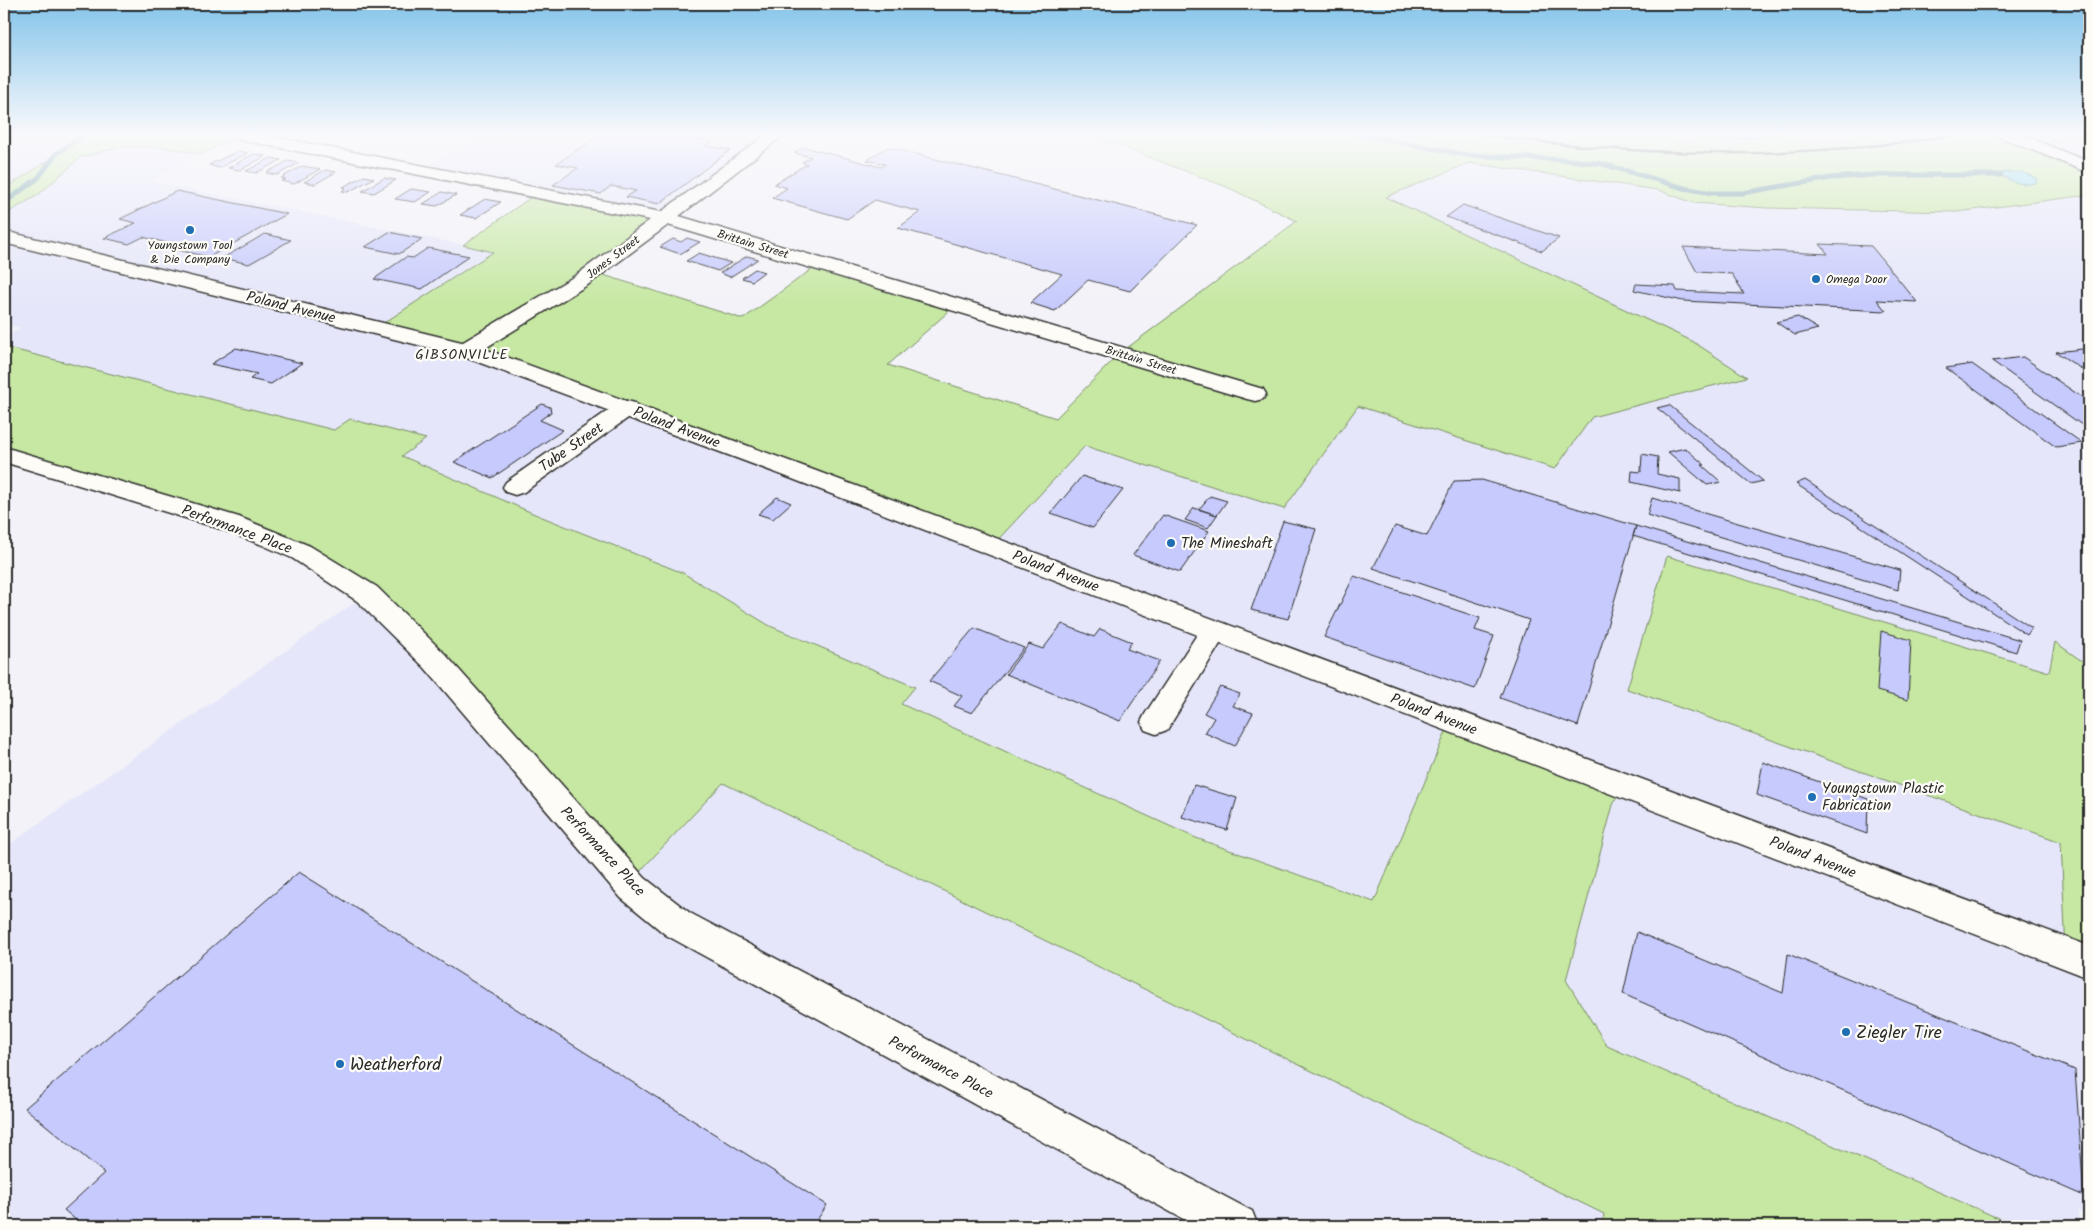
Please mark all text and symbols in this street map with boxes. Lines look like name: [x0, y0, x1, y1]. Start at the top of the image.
marker: Youngstown Tool & Die Company: [184, 224, 196, 236]
street label: Brittain Street: [715, 225, 791, 264]
street label: Jones Street: [582, 231, 645, 284]
place label: Youngstown Tool & Die Company: [148, 236, 233, 269]
place label: Omega Door: [1826, 270, 1888, 289]
marker: Omega Door: [1810, 273, 1822, 285]
street label: Poland Avenue: [244, 285, 338, 331]
street label: Brittain Street: [1103, 341, 1179, 380]
district label: GIBSONVILLE: [415, 344, 509, 366]
street label: Poland Avenue: [630, 400, 724, 456]
street label: Tube Street: [534, 417, 609, 479]
street label: Performance Place: [178, 499, 295, 561]
place label: The Mineshaft: [1181, 532, 1273, 556]
marker: The Mineshaft: [1165, 537, 1177, 549]
street label: Poland Avenue: [1009, 544, 1103, 600]
street label: Poland Avenue: [1387, 687, 1481, 743]
place label: Youngstown Plastic Fabrication: [1822, 777, 1944, 818]
marker: Youngstown Plastic Fabrication: [1806, 791, 1818, 803]
street label: Performance Place: [554, 801, 651, 902]
street label: Poland Avenue: [1766, 830, 1860, 886]
place label: Ziegler Tire: [1856, 1019, 1942, 1048]
marker: Ziegler Tire: [1840, 1026, 1852, 1038]
street label: Performance Place: [884, 1030, 998, 1106]
place label: Weatherford: [350, 1051, 442, 1080]
marker: Weatherford: [334, 1058, 346, 1070]

